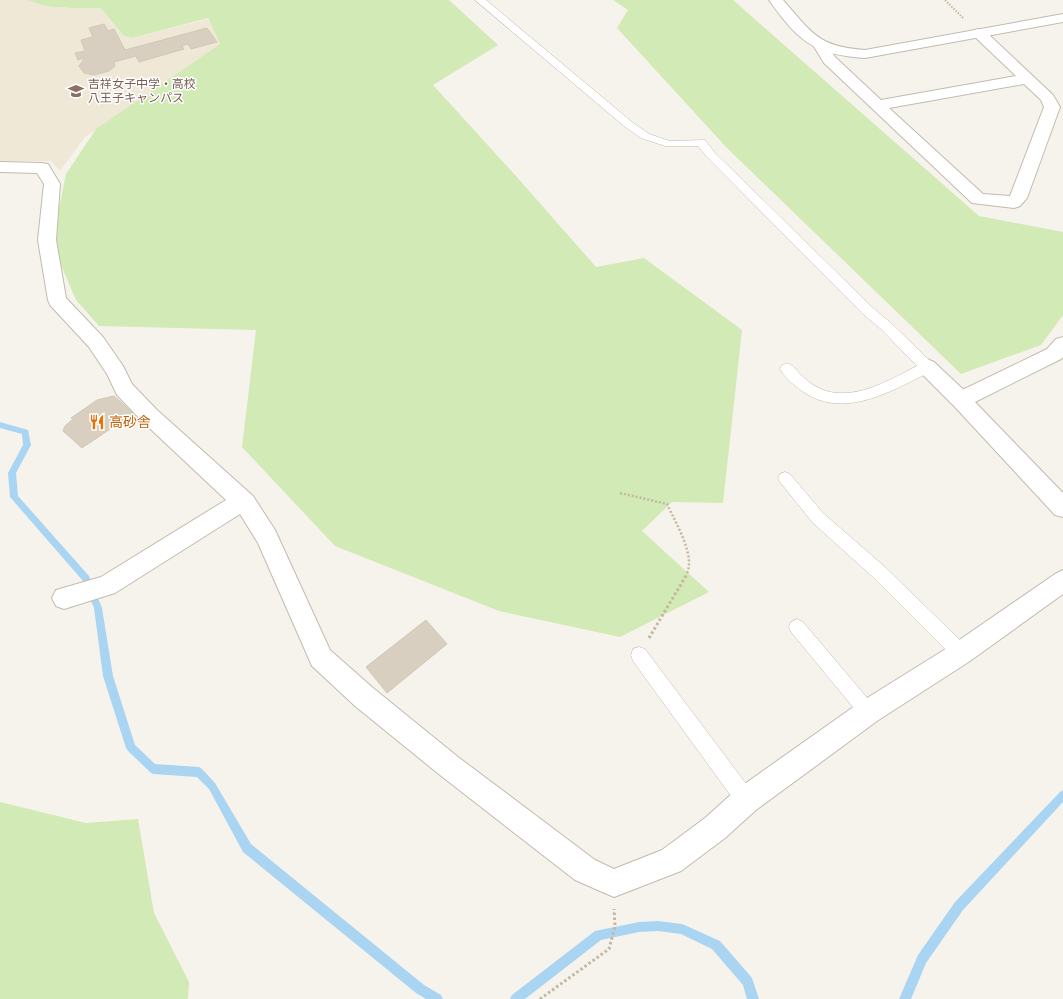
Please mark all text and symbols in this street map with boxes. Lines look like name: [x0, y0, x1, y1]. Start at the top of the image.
place label: 吉祥女子中学・高校 八王子キャンパス: [88, 77, 196, 105]
school or university icon: 吉祥女子中学・高校 八王子キャンパス: [67, 82, 85, 100]
restaurant icon: 高砂舎: [88, 413, 106, 431]
place label: 高砂舎: [109, 414, 151, 431]

